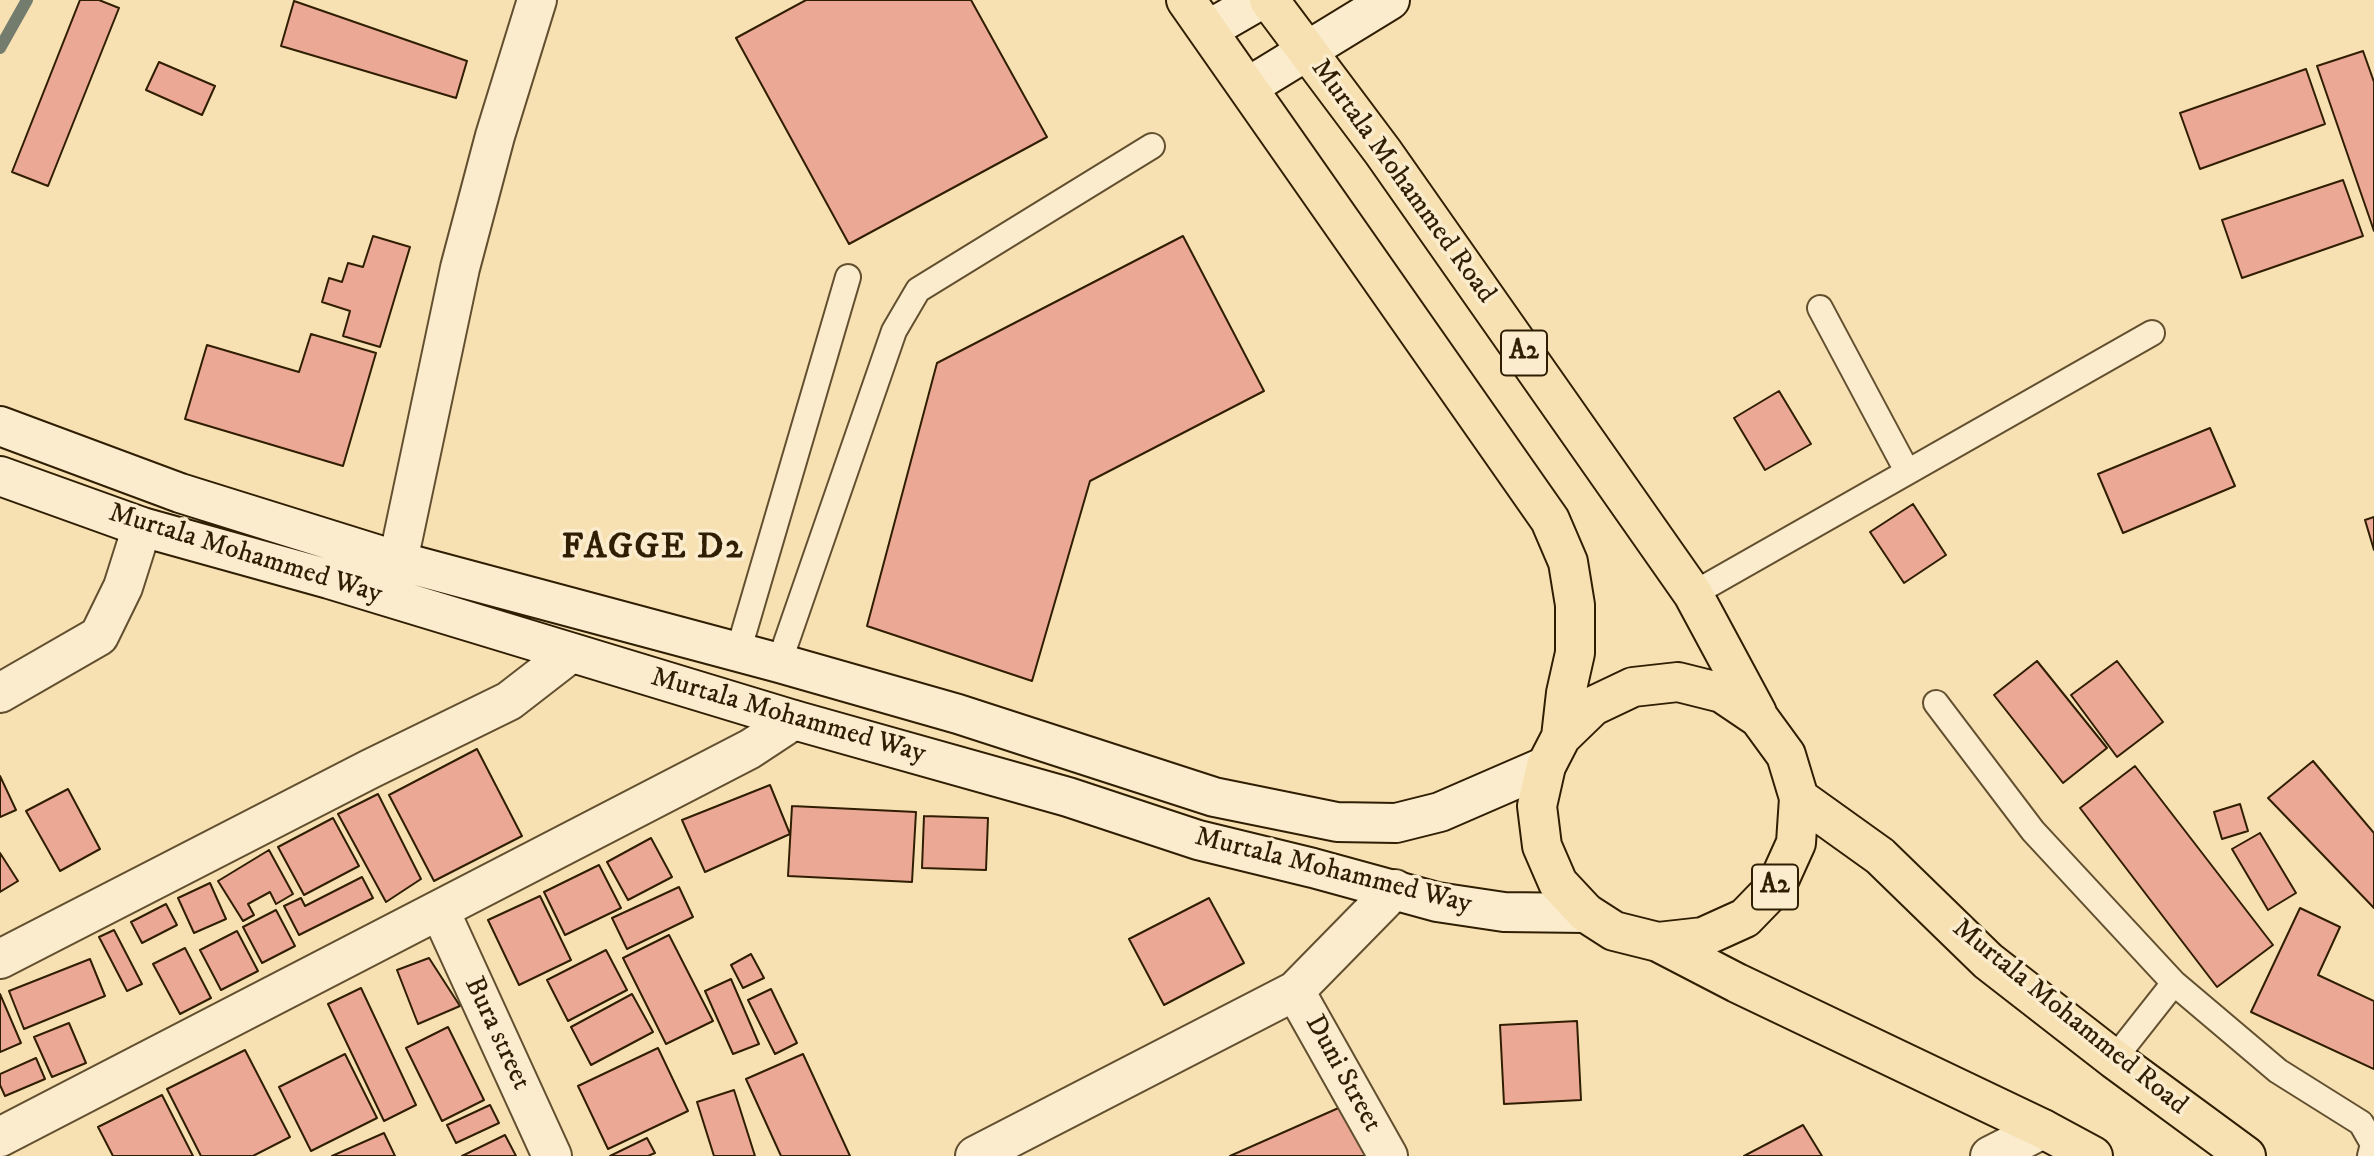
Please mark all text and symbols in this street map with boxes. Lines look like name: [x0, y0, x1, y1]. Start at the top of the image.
street label: Murtala Mohammed Road: [1302, 54, 1502, 310]
road number: A2: [1501, 330, 1547, 376]
street label: Murtala Mohammed Way: [104, 497, 386, 613]
district label: FAGGE D2: [563, 529, 743, 571]
street label: Murtala Mohammed Way: [647, 662, 929, 772]
street label: Murtala Mohammed Way: [1191, 821, 1475, 923]
road number: A2: [1752, 864, 1798, 909]
street label: Murtala Mohammed Road: [1945, 913, 2193, 1123]
street label: Bura street: [455, 972, 537, 1096]
street label: Duni Street: [1296, 1010, 1388, 1138]

